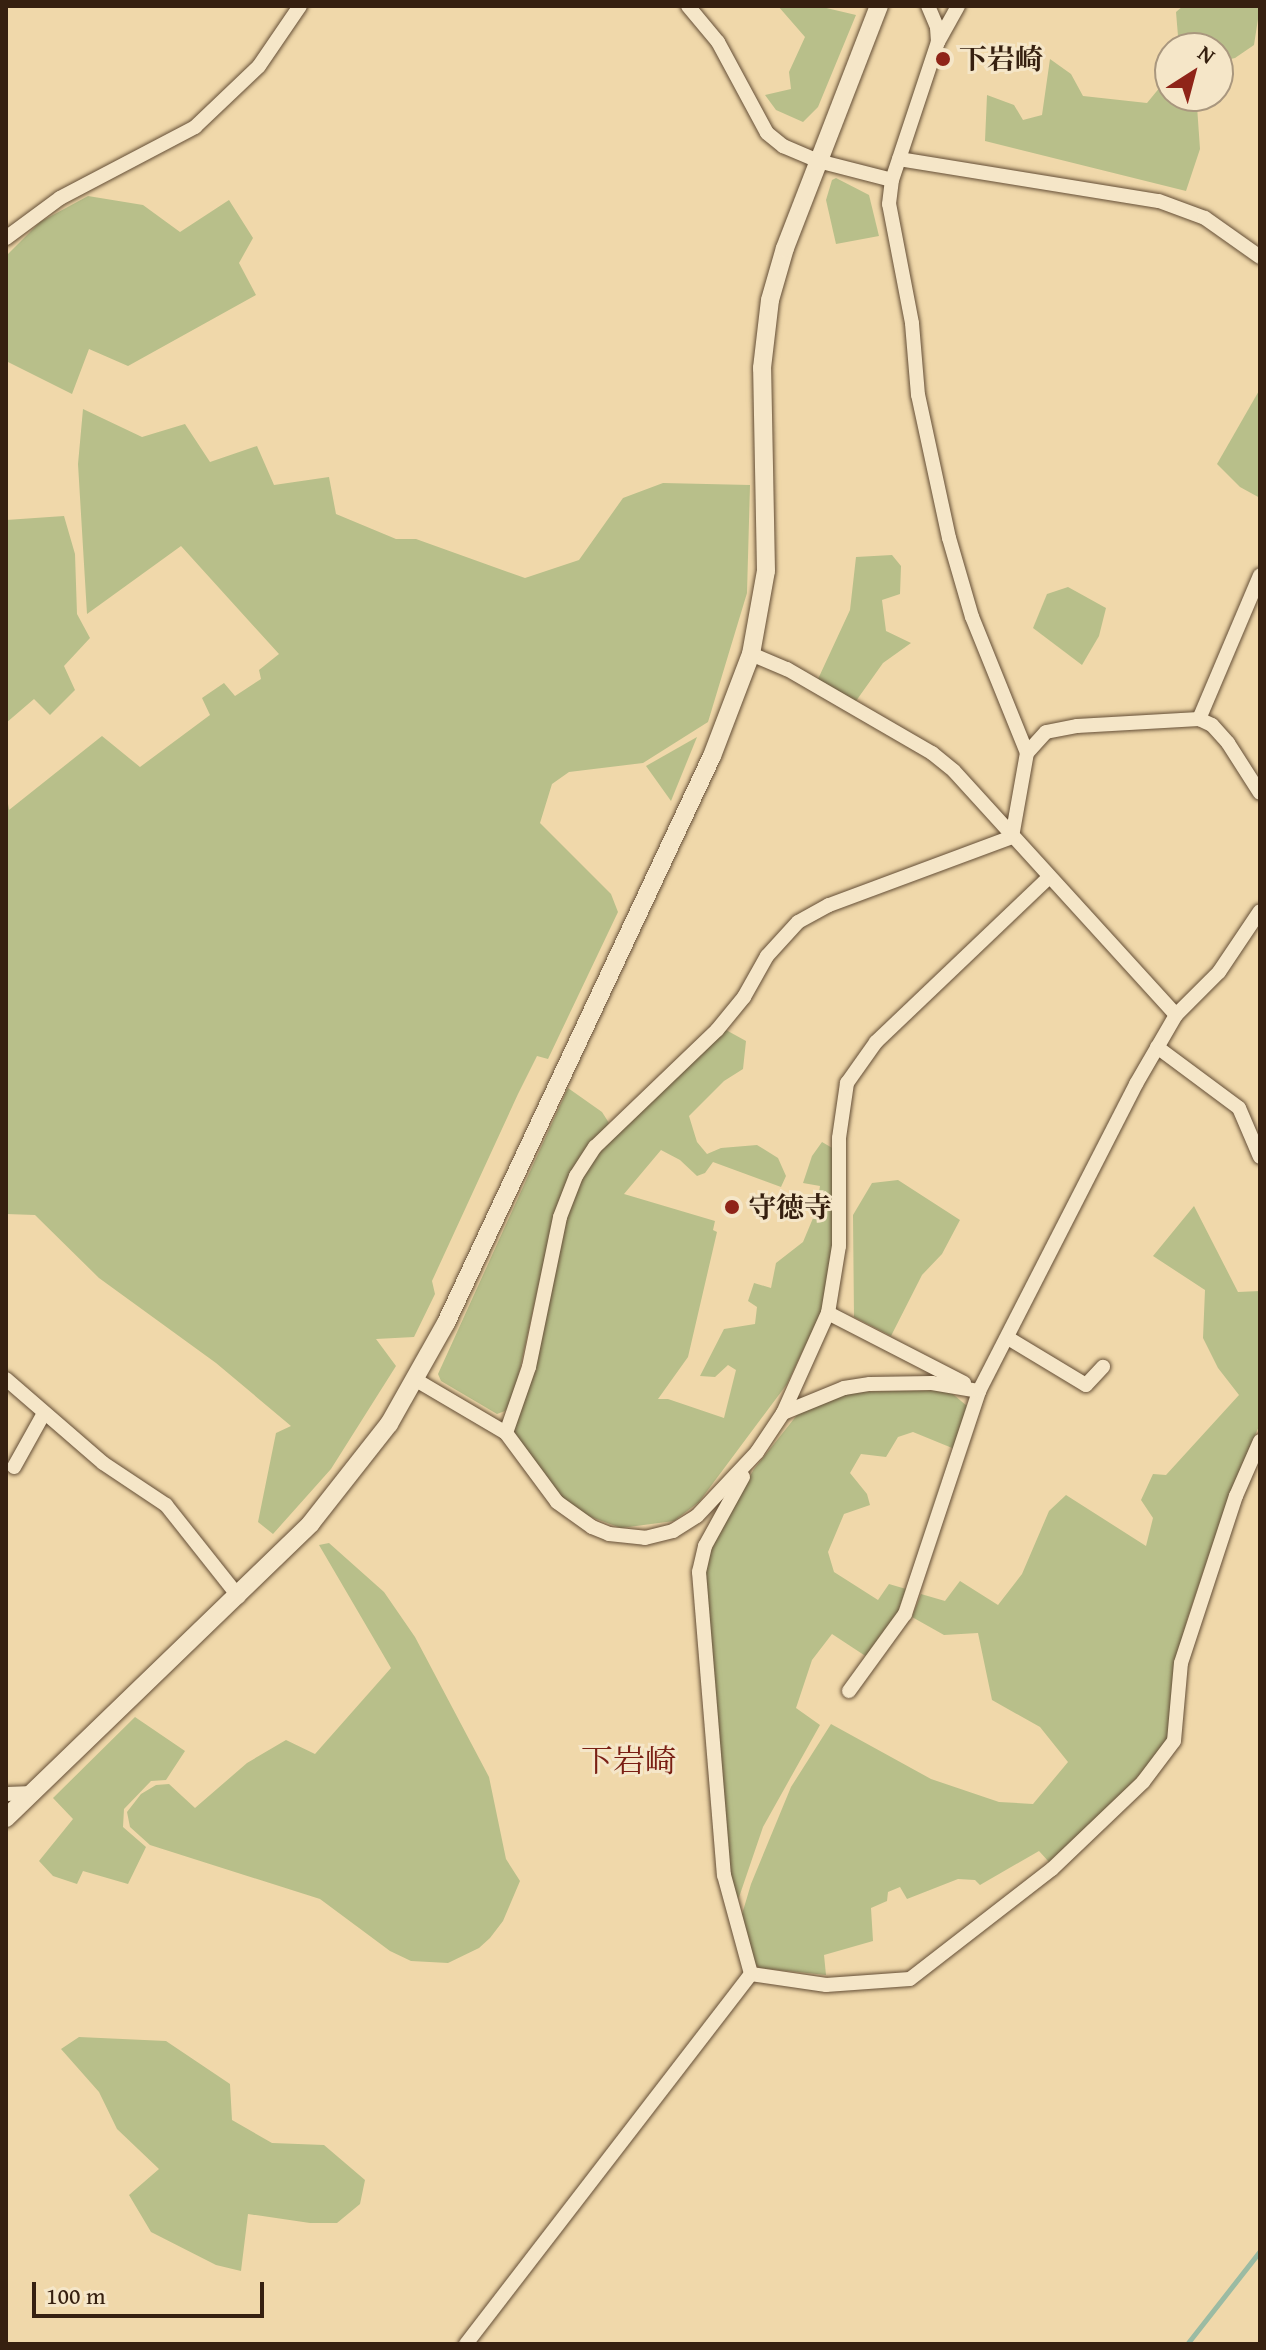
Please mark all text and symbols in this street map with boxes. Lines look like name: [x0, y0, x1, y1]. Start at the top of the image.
north arrow: [1154, 32, 1234, 112]
text: N: [1192, 37, 1222, 71]
place label: 下岩崎: [959, 42, 1043, 76]
marker: 下岩崎: [934, 50, 952, 68]
place label: 守徳寺: [748, 1190, 832, 1224]
marker: 守徳寺: [723, 1198, 741, 1216]
district label: 下岩崎: [581, 1742, 677, 1780]
scale bar: [36, 2266, 268, 2316]
text: 100 m: [46, 2278, 106, 2313]

